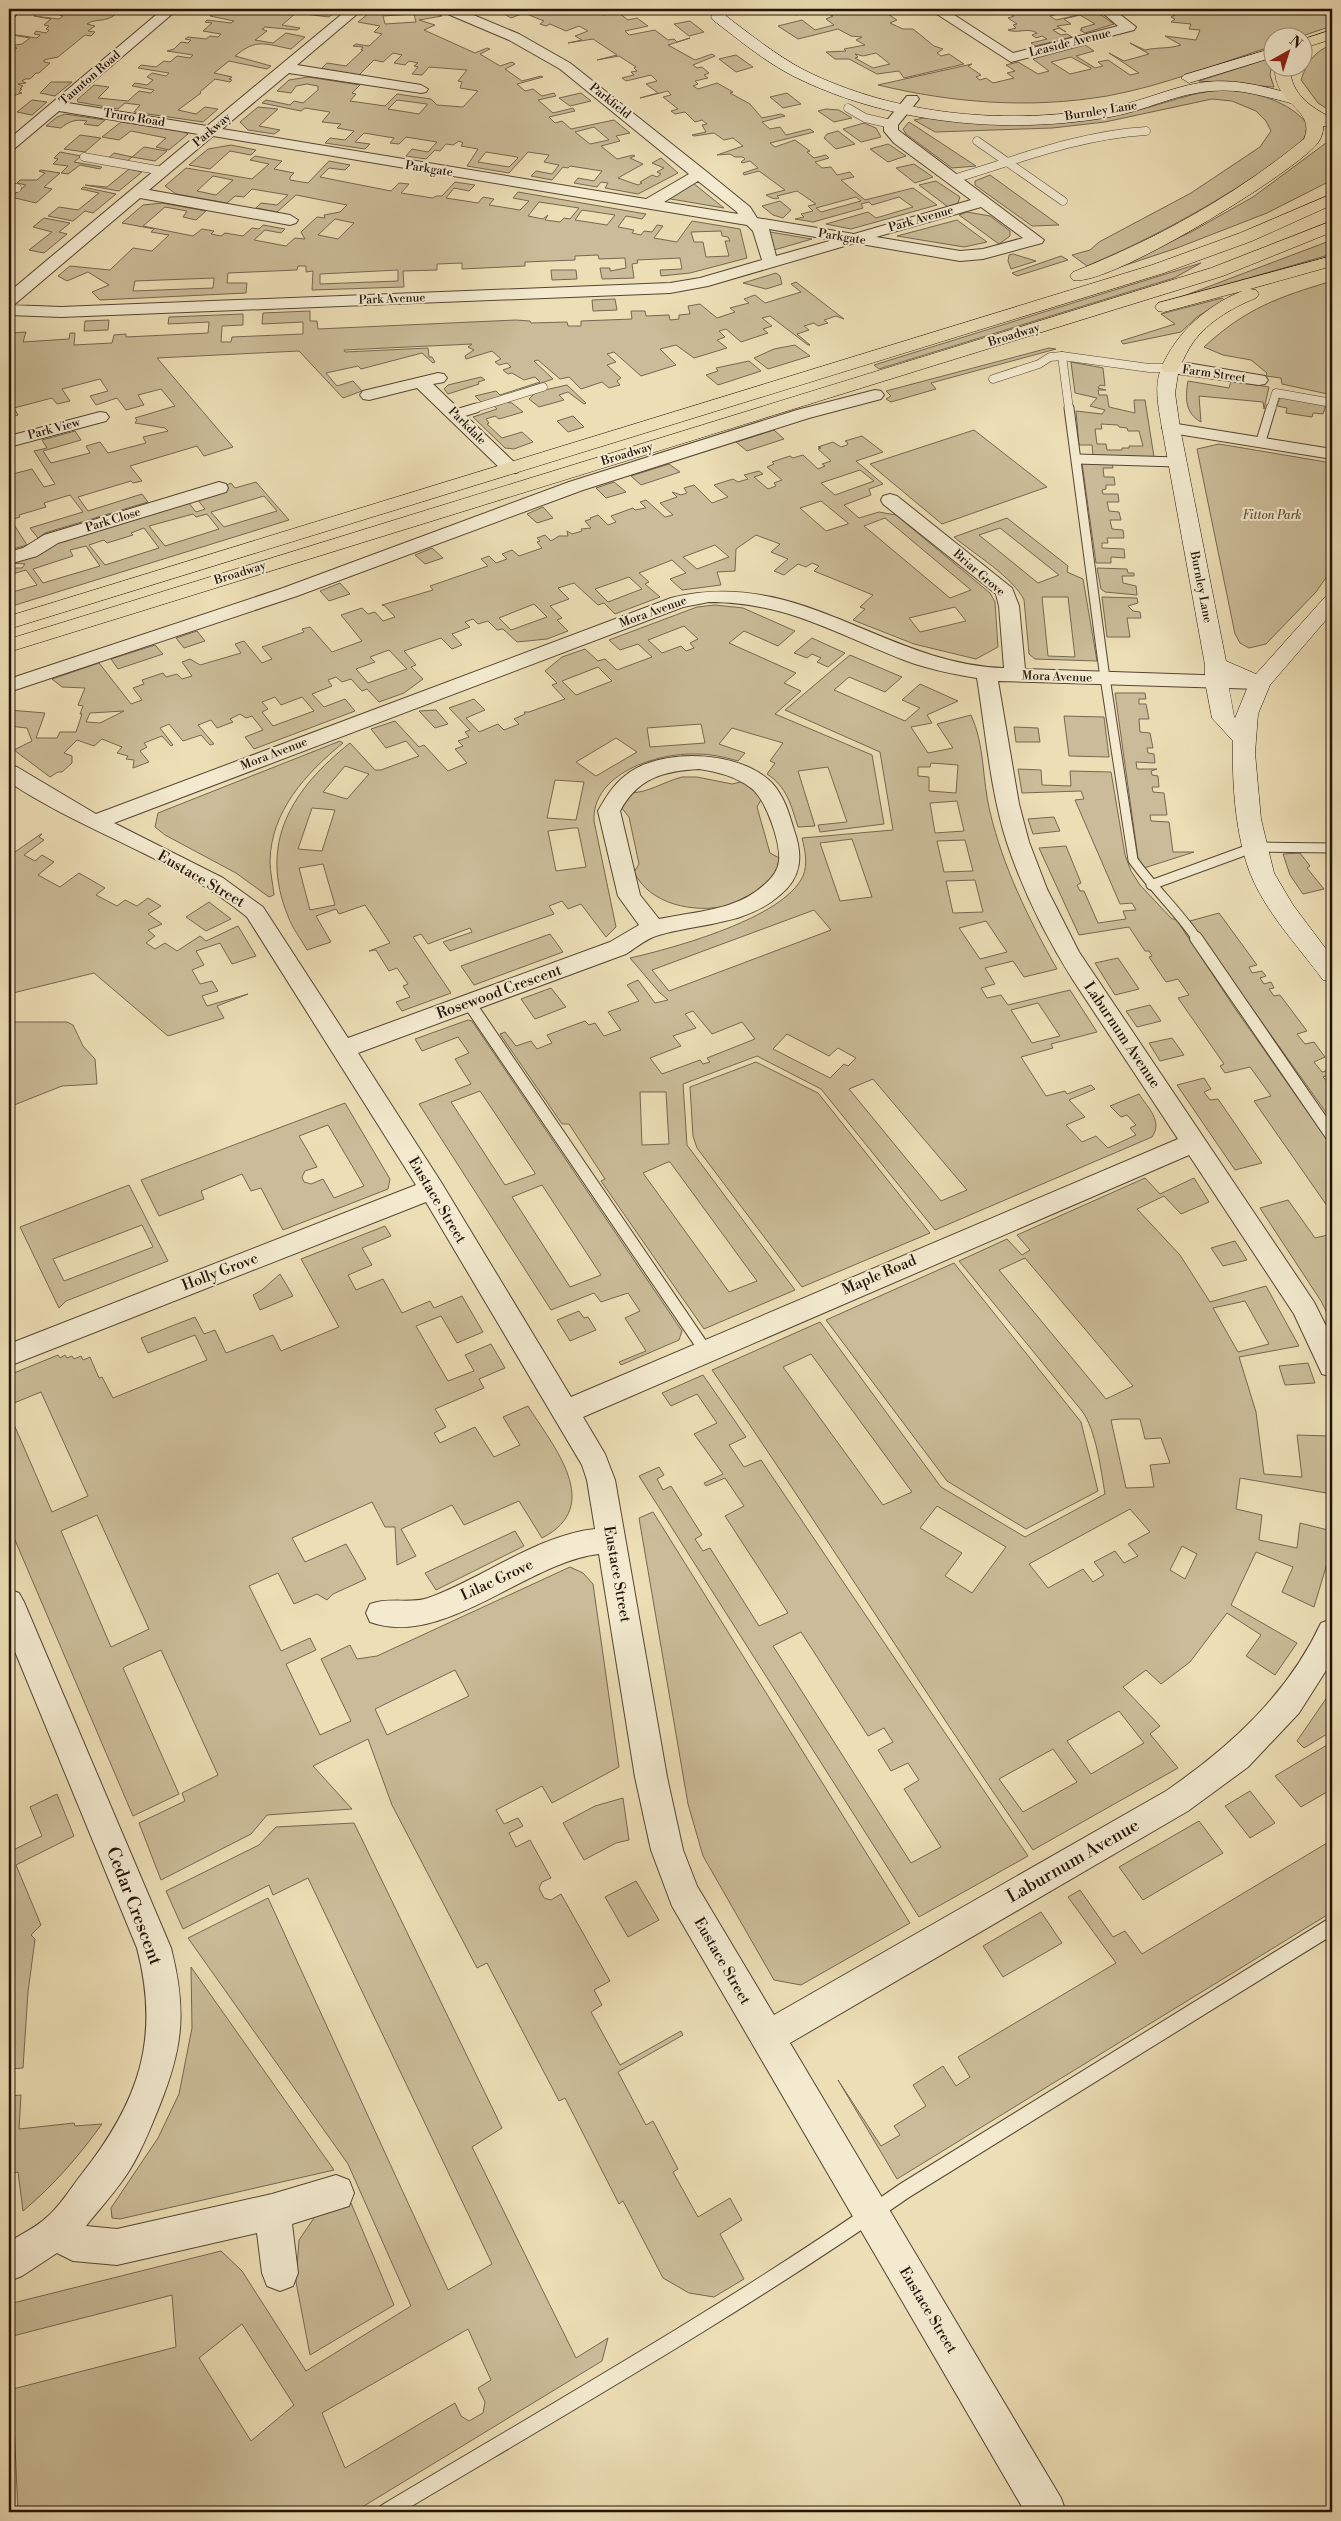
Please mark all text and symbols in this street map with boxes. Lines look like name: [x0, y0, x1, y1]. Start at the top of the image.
street label: Leaside Avenue: [1027, 26, 1113, 60]
north arrow: [1264, 28, 1314, 78]
text: N: [1286, 32, 1306, 53]
street label: Taunton Road: [56, 47, 124, 109]
street label: Parkfield: [586, 80, 634, 122]
street label: Burnley Lane: [1063, 98, 1138, 124]
street label: Truro Road: [102, 106, 166, 130]
street label: Parkway: [190, 110, 234, 150]
street label: Parkgate: [404, 158, 454, 180]
street label: Park Avenue: [887, 203, 955, 235]
street label: Parkgate: [817, 226, 867, 248]
street label: Park Avenue: [358, 290, 426, 308]
street label: Broadway: [985, 320, 1042, 350]
street label: Farm Street: [1181, 362, 1248, 386]
street label: Parkdale: [445, 404, 489, 448]
street label: Park View: [26, 415, 83, 443]
street label: Broadway: [598, 439, 655, 469]
street label: Park Close: [83, 504, 143, 536]
park label: Fitton Park: [1242, 508, 1302, 523]
street label: Briar Grove: [949, 546, 1008, 600]
street label: Burnley Lane: [1186, 549, 1215, 624]
street label: Broadway: [211, 558, 268, 588]
street label: Mora Avenue: [617, 593, 689, 631]
street label: Mora Avenue: [1021, 668, 1093, 686]
street label: Mora Avenue: [238, 734, 310, 774]
street label: Eustace Street: [154, 846, 249, 912]
street label: Rosewood Crescent: [434, 960, 565, 1023]
street label: Laburnum Avenue: [1079, 978, 1165, 1092]
street label: Eustace Street: [404, 1153, 471, 1247]
street label: Holly Grove: [179, 1249, 261, 1295]
street label: Maple Road: [839, 1251, 920, 1299]
street label: Eustace Street: [599, 1524, 635, 1624]
street label: Lilac Grove: [458, 1555, 536, 1605]
street label: Laburnum Avenue: [1003, 1814, 1143, 1908]
street label: Cedar Crescent: [101, 1844, 167, 1969]
street label: Eustace Street: [689, 1914, 755, 2009]
street label: Eustace Street: [895, 2263, 962, 2357]

